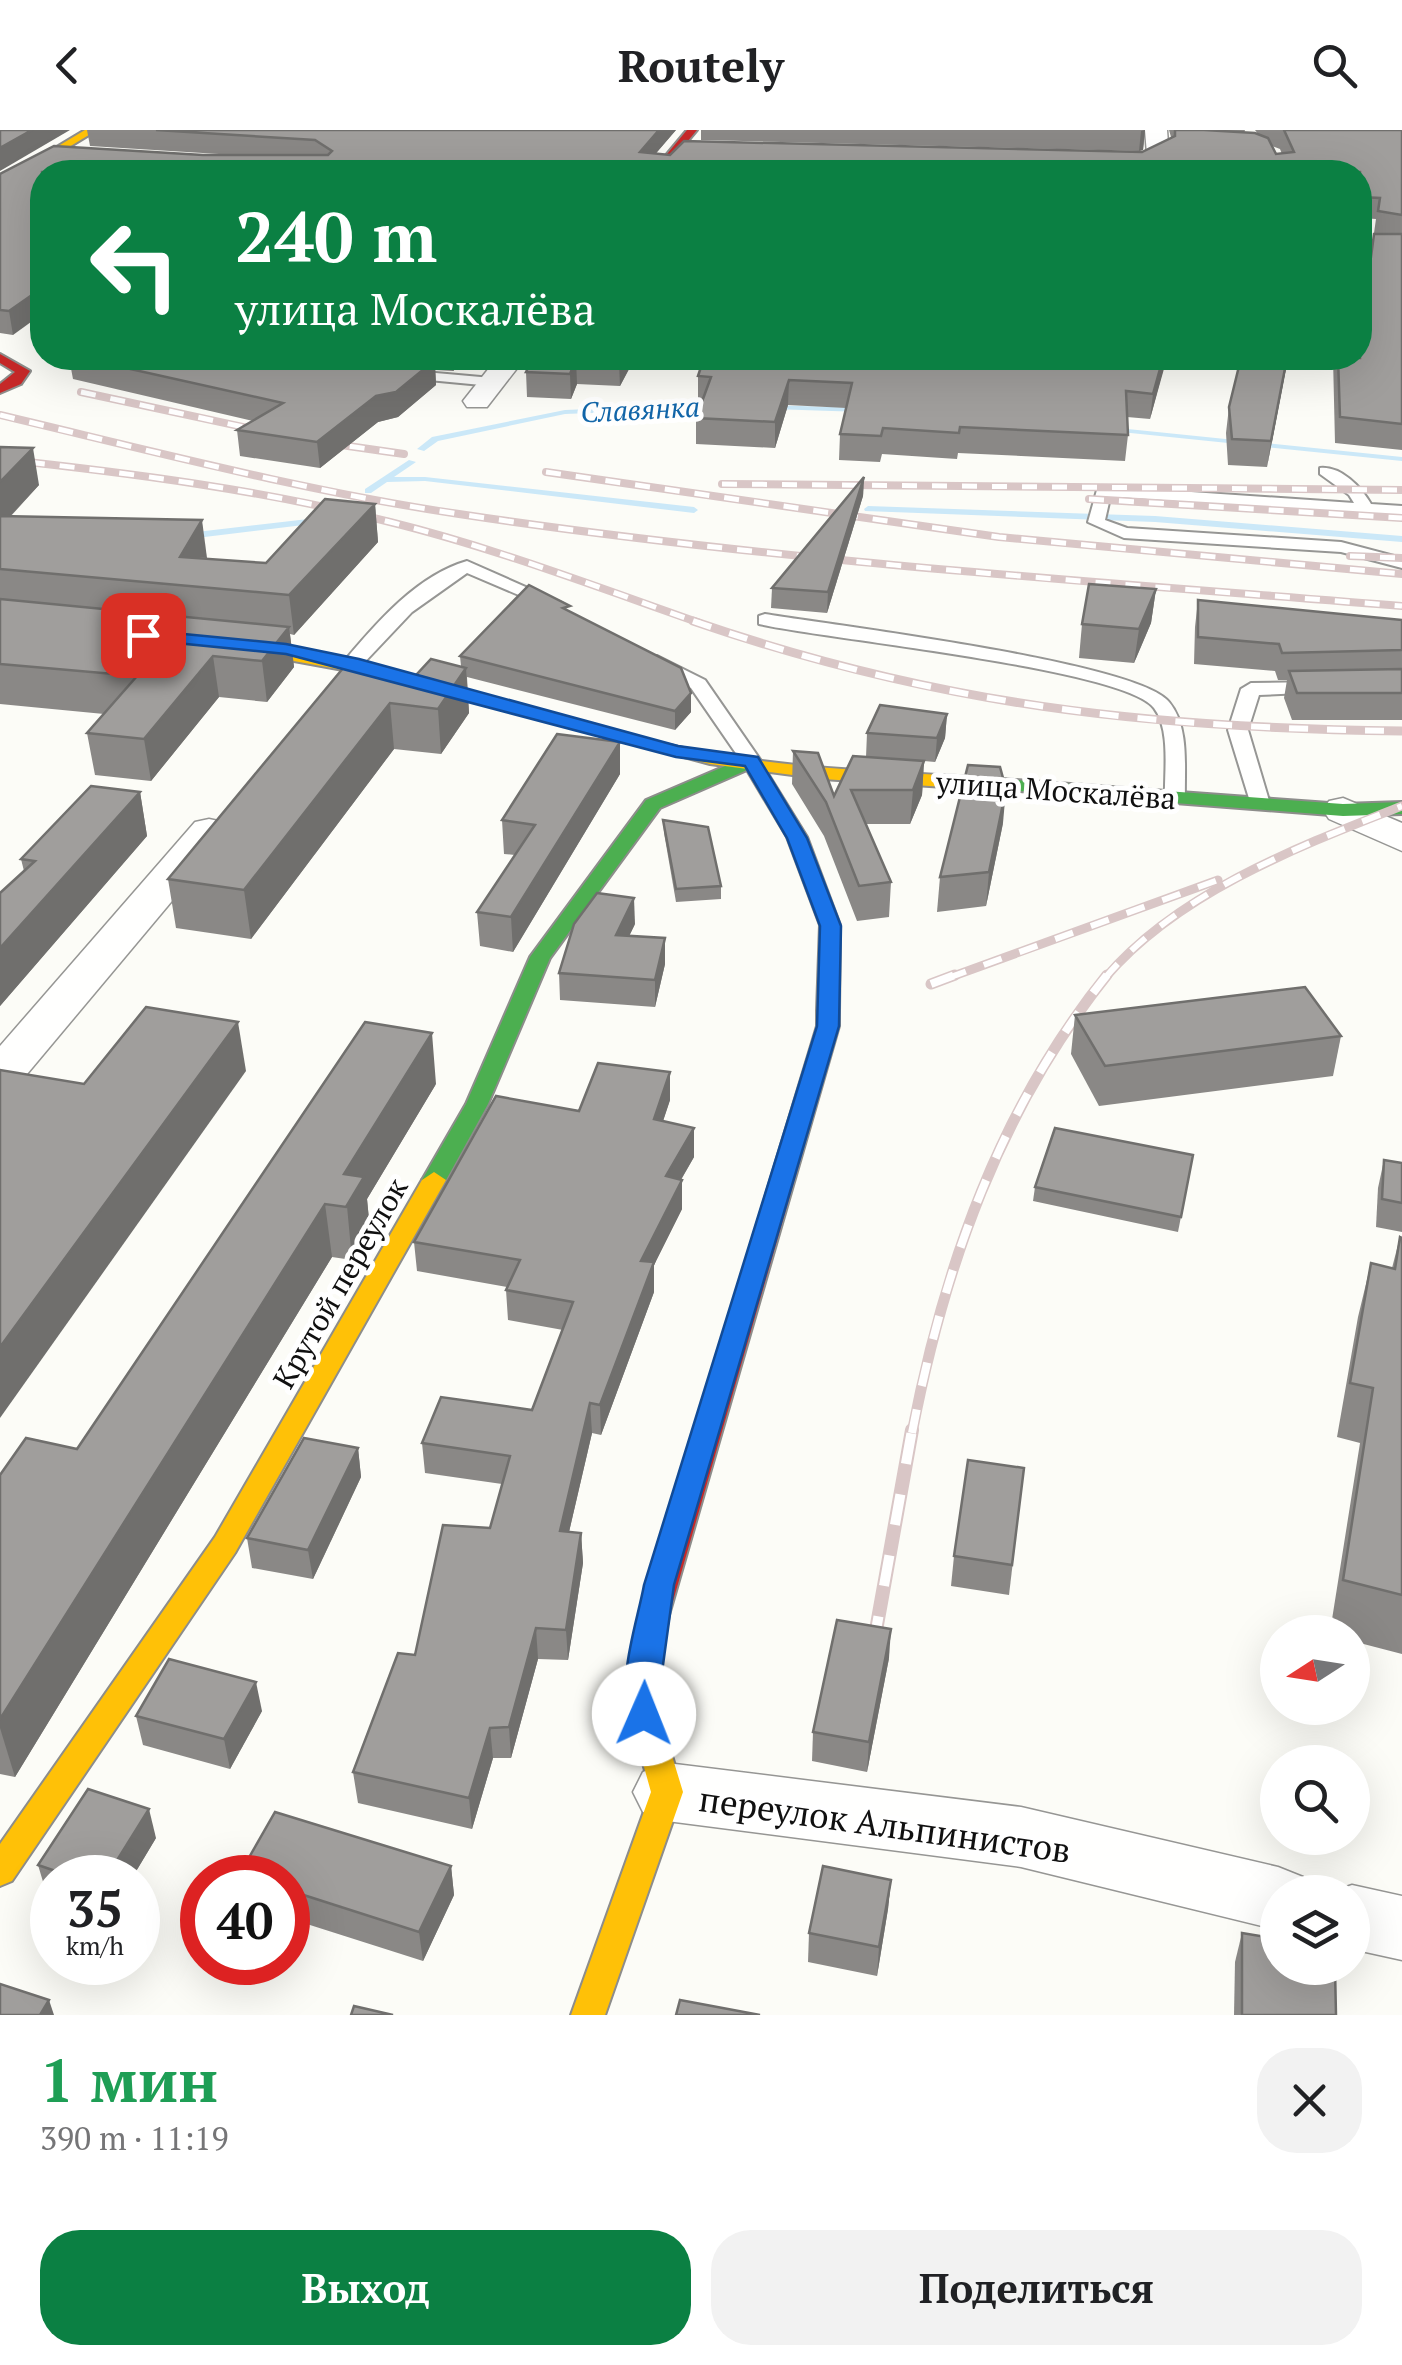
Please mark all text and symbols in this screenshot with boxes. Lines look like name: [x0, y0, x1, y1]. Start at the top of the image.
text: Routely: [618, 35, 784, 95]
icon: back: [40, 38, 95, 93]
icon: search: [1307, 38, 1362, 93]
text: 240 m: [235, 189, 437, 282]
icon: left: [70, 200, 200, 330]
text: улица Москалёва: [235, 278, 595, 338]
water label: Славянка: [579, 387, 701, 431]
pin: [101, 593, 186, 678]
icon: arrive: [116, 608, 171, 663]
street label: улица Москалёва: [934, 762, 1177, 818]
street label: Крутой переулок: [263, 1170, 417, 1396]
north arrow: [1260, 1615, 1370, 1725]
map controls: [1260, 1615, 1370, 1985]
position arrow: [592, 1662, 696, 1766]
button: search: [1260, 1745, 1370, 1855]
street label: переулок Альпинистов: [696, 1775, 1074, 1873]
speed limit sign: 40: [180, 1855, 310, 1985]
text: 35: [67, 1875, 123, 1941]
button: layers: [1260, 1875, 1370, 1985]
text: km/h: [66, 1929, 124, 1962]
text: 1 мин: [40, 2040, 218, 2119]
button: close: [1257, 2048, 1362, 2153]
text: 390 m · 11:19: [40, 2117, 228, 2159]
button: Выход: [40, 2230, 691, 2345]
button: Поделиться: [711, 2230, 1362, 2345]

